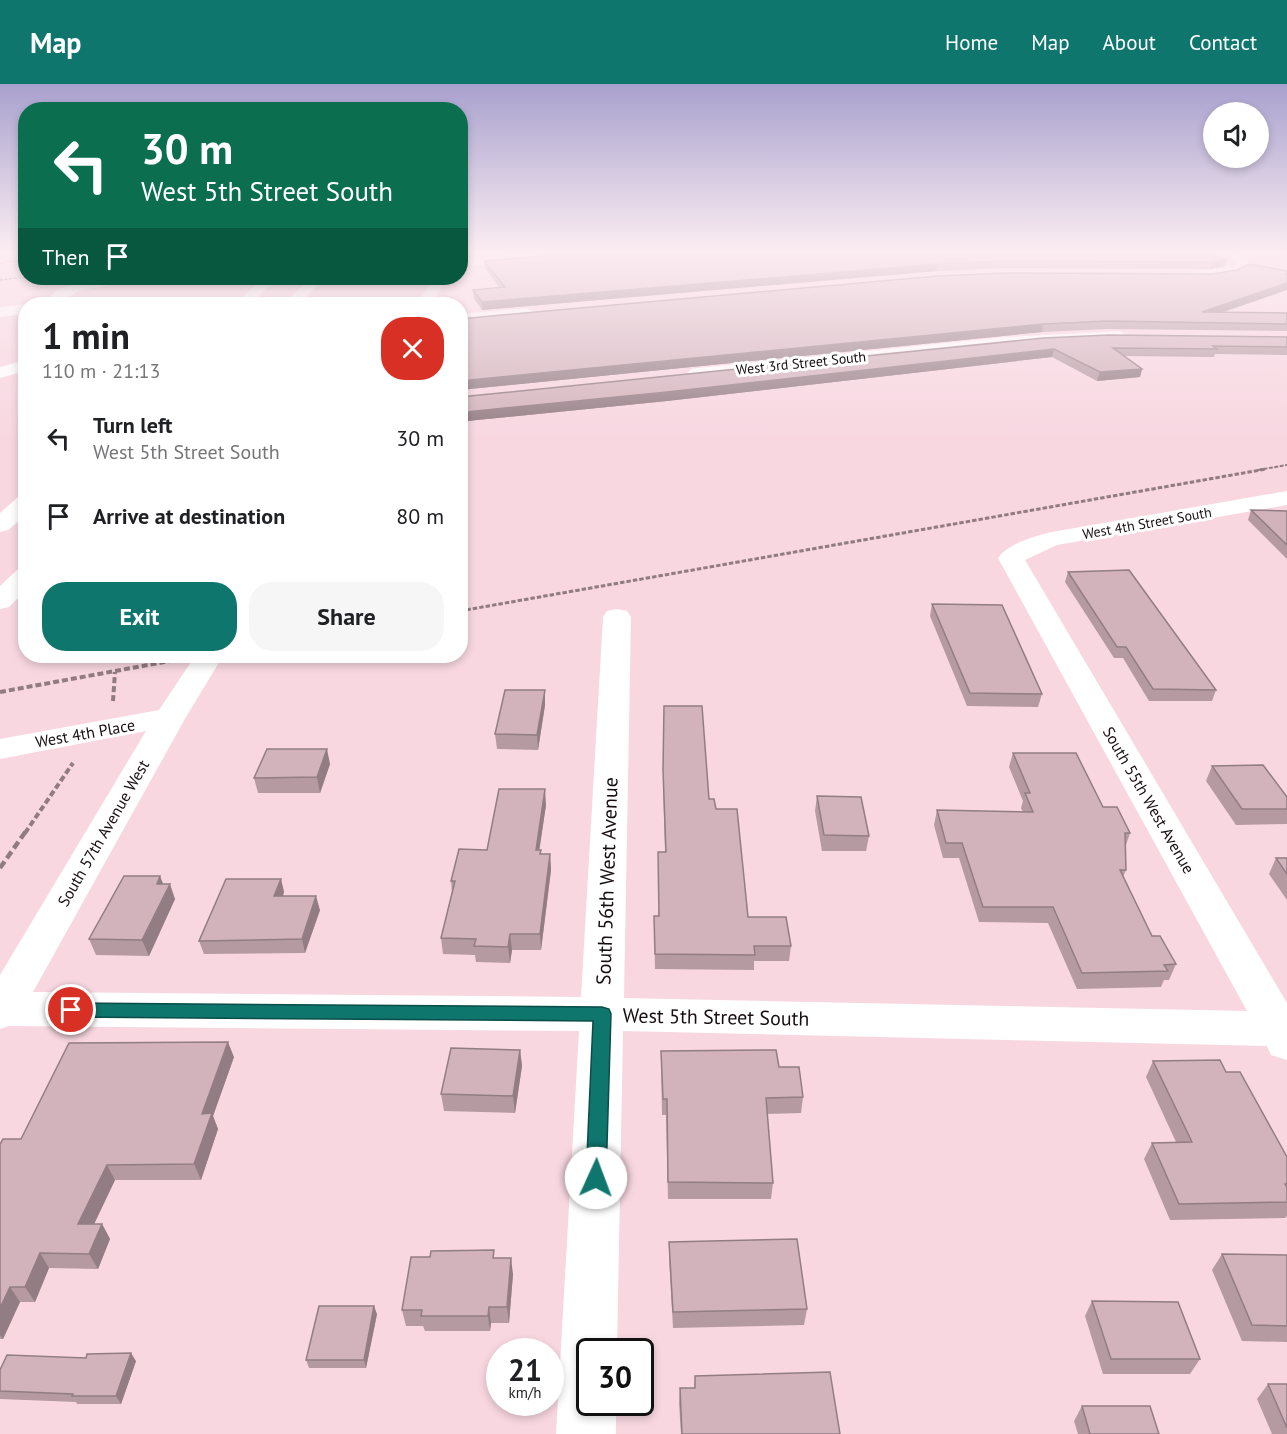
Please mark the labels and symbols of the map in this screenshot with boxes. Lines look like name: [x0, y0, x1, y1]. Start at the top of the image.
street label: West 3rd Street South: [735, 347, 867, 379]
street label: West 4th Street South: [1081, 503, 1213, 543]
street label: West 4th Place: [34, 714, 136, 752]
street label: South 55th West Avenue: [1099, 723, 1199, 877]
street label: South 57th Avenue West: [53, 756, 153, 910]
street label: South 56th West Avenue: [590, 777, 624, 985]
pin: [45, 984, 96, 1035]
street label: West 5th Street South: [622, 1002, 810, 1032]
position arrow: [564, 1146, 628, 1210]
speed limit sign: 30: [576, 1338, 654, 1416]

